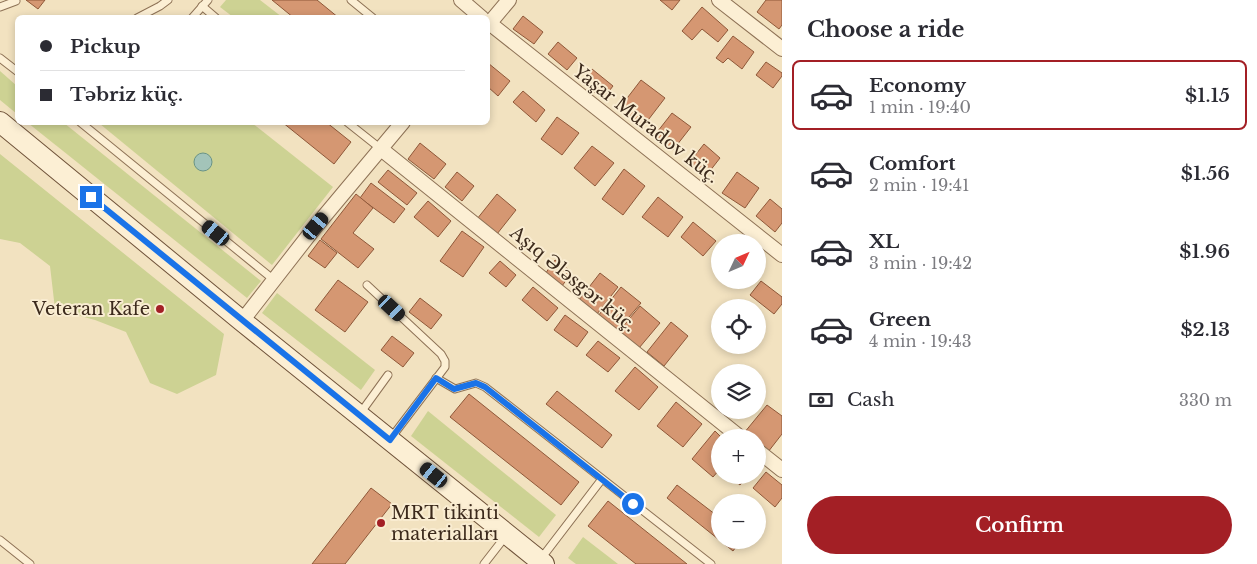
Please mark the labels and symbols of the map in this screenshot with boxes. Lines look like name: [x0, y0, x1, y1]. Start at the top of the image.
street label: Yaşar Muradov küç.: [568, 59, 723, 188]
route end: [80, 186, 102, 208]
car: [300, 210, 331, 242]
car: [199, 218, 232, 248]
street label: Aşıq Ələsgər küç.: [505, 221, 640, 337]
north arrow: [711, 234, 766, 289]
car: [375, 292, 408, 324]
place label: Veteran Kafe: [31, 298, 150, 320]
marker: Veteran Kafe: [154, 303, 166, 315]
car: [417, 460, 450, 490]
route start: [622, 493, 644, 515]
place label: MRT tikinti materialları: [391, 502, 499, 545]
marker: MRT tikinti materialları: [375, 517, 387, 529]

